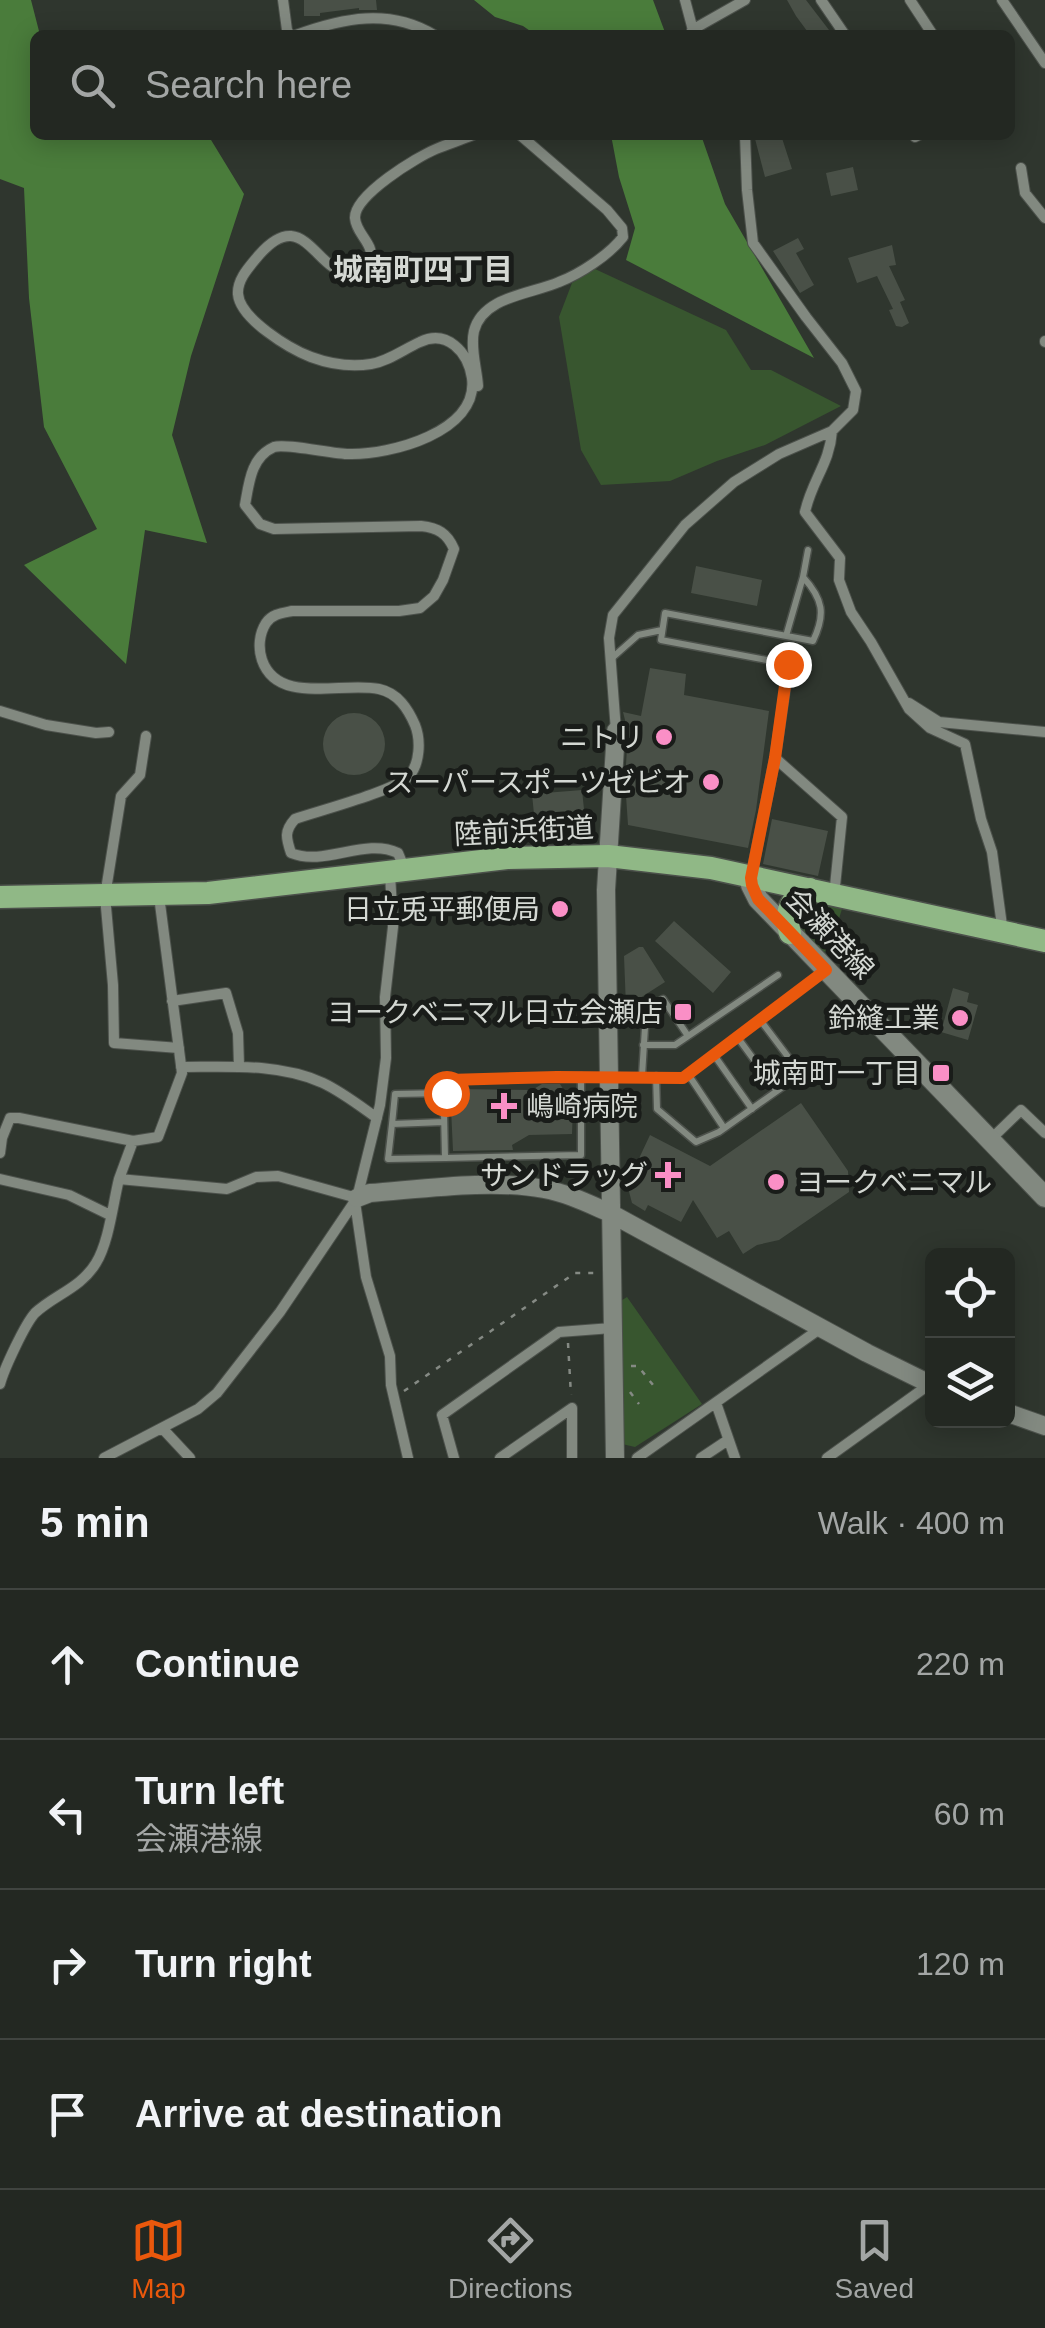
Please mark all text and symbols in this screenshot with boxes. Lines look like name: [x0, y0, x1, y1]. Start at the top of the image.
search box: [30, 30, 1015, 140]
icon: search: [65, 58, 120, 113]
text: Search here: [145, 64, 352, 106]
district label: 城南町四丁目: [333, 253, 513, 286]
route end: [766, 642, 812, 688]
place label: ニトリ: [560, 722, 644, 753]
marker: ニトリ: [653, 726, 675, 748]
place label: スーパースポーツゼビオ: [385, 767, 691, 798]
marker: スーパースポーツゼビオ: [700, 771, 722, 793]
street label: 陸前浜街道: [453, 812, 595, 850]
street label: 会瀬港線: [780, 883, 880, 985]
place label: 日立兎平郵便局: [344, 894, 540, 925]
marker: 日立兎平郵便局: [549, 898, 571, 920]
place label: ヨークベニマル日立会瀬店: [327, 997, 663, 1028]
marker: ヨークベニマル日立会瀬店: [672, 1001, 694, 1023]
place label: 鈴縫工業: [828, 1003, 940, 1034]
marker: 鈴縫工業: [949, 1007, 971, 1029]
place label: 城南町一丁目: [753, 1058, 921, 1089]
marker: 城南町一丁目: [930, 1062, 952, 1084]
route start: [424, 1071, 470, 1117]
place label: 嶋崎病院: [526, 1091, 638, 1122]
marker: 嶋崎病院: [491, 1093, 517, 1119]
place label: サンドラッグ: [480, 1160, 648, 1191]
marker: サンドラッグ: [657, 1164, 679, 1186]
place label: ヨークベニマル: [796, 1167, 992, 1198]
marker: ヨークベニマル: [765, 1171, 787, 1193]
map controls: [925, 1248, 1015, 1428]
button: locate: [925, 1248, 1015, 1338]
button: layers: [925, 1338, 1015, 1428]
text: 5 min: [40, 1499, 150, 1546]
text: Walk · 400 m: [818, 1505, 1005, 1541]
icon: ahead: [40, 1637, 95, 1692]
text: Continue: [135, 1643, 300, 1685]
text: 220 m: [916, 1646, 1005, 1682]
text: Turn left: [135, 1770, 284, 1812]
icon: left: [40, 1787, 95, 1842]
text: 60 m: [934, 1796, 1005, 1832]
text: 会瀬港線: [135, 1821, 263, 1857]
icon: right: [40, 1937, 95, 1992]
text: Turn right: [135, 1943, 312, 1985]
text: 120 m: [916, 1946, 1005, 1982]
icon: arrive: [40, 2087, 95, 2142]
text: Arrive at destination: [135, 2093, 502, 2135]
tab: Map: [131, 2213, 186, 2305]
tab: Directions: [448, 2213, 573, 2305]
tab: Saved: [835, 2213, 914, 2305]

